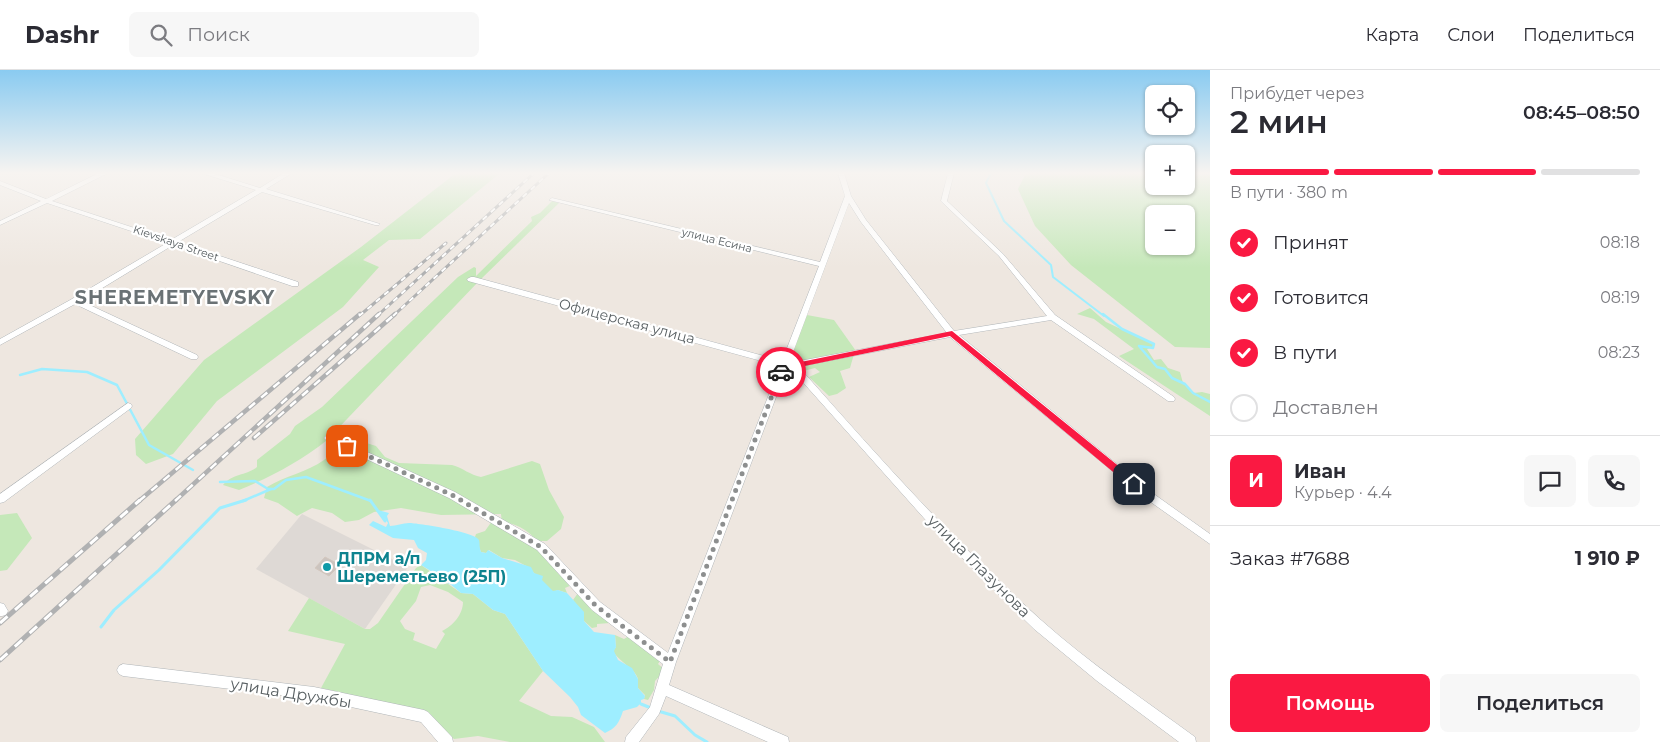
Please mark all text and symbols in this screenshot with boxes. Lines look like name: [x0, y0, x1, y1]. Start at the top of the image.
search box: [129, 12, 479, 57]
text: Dashr: [25, 20, 99, 49]
icon: search: [147, 21, 175, 49]
text: Поиск: [187, 23, 250, 46]
text: Карта: [1365, 24, 1419, 46]
text: Слои: [1447, 24, 1495, 46]
text: Поделиться: [1523, 24, 1635, 46]
text: Прибудет через: [1230, 84, 1365, 103]
map controls: [1145, 85, 1195, 255]
button: locate: [1145, 85, 1195, 135]
text: 08:45–08:50: [1523, 101, 1640, 124]
text: 2 мин: [1230, 102, 1328, 141]
button: +: [1145, 145, 1195, 195]
text: В пути · 380 m: [1230, 183, 1348, 202]
button: −: [1145, 205, 1195, 255]
street label: Kievskaya Street: [131, 222, 221, 264]
street label: улица Есина: [679, 224, 754, 256]
icon: check: [1230, 229, 1258, 257]
text: Принят: [1273, 231, 1348, 254]
text: 08:18: [1600, 233, 1640, 252]
icon: check: [1230, 284, 1258, 312]
district label: SHEREMETYEVSKY: [75, 286, 275, 309]
text: Готовится: [1273, 286, 1369, 309]
text: 08:19: [1600, 288, 1640, 307]
street label: Офицерская улица: [557, 294, 697, 348]
icon: check: [1230, 339, 1258, 367]
text: В пути: [1273, 341, 1338, 364]
text: 08:23: [1598, 343, 1640, 362]
courier: [756, 347, 806, 397]
icon: car: [767, 358, 795, 386]
text: Доставлен: [1273, 396, 1379, 419]
pin: [326, 425, 368, 467]
icon: bag: [333, 432, 361, 460]
button: chat: [1524, 455, 1576, 507]
button: phone: [1588, 455, 1640, 507]
text: Иван: [1294, 460, 1346, 483]
pin: [1113, 463, 1155, 505]
text: И: [1248, 469, 1264, 492]
icon: home: [1120, 470, 1148, 498]
text: Курьер · 4.4: [1294, 483, 1392, 502]
street label: улица Глазунова: [923, 510, 1034, 621]
text: Заказ #7688: [1230, 547, 1350, 570]
text: 1 910 ₽: [1575, 547, 1640, 570]
place label: ДПРМ а/п Шереметьево (25П): [337, 549, 506, 586]
marker: ДПРМ а/п Шереметьево (25П): [321, 561, 333, 573]
street label: улица Дружбы: [228, 674, 353, 712]
button: Помощь: [1230, 674, 1430, 732]
button: Поделиться: [1440, 674, 1640, 732]

